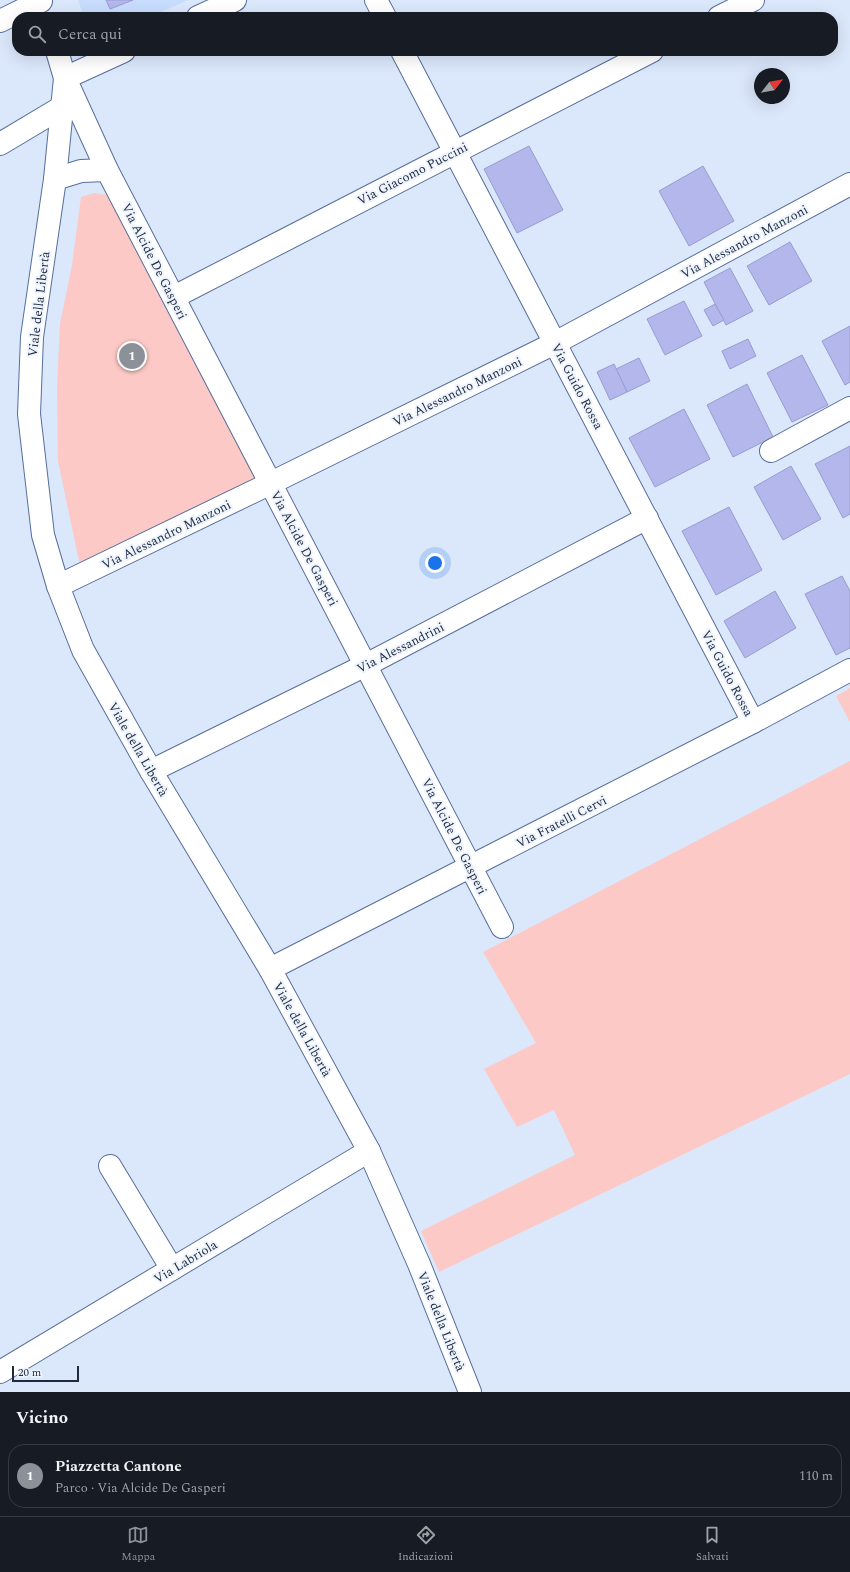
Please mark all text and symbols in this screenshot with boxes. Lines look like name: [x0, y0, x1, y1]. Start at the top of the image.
search box: [12, 12, 838, 56]
icon: search: [26, 23, 48, 45]
text: Cerca qui: [58, 23, 122, 46]
north arrow: [754, 68, 790, 104]
street label: Via Giacomo Puccini: [354, 137, 471, 211]
street label: Via Alcide De Gasperi: [116, 200, 192, 323]
street label: Via Alessandro Manzoni: [677, 200, 812, 284]
street label: Viale della Libertà: [23, 250, 55, 358]
street label: Via Guido Rossa: [546, 340, 609, 434]
pin: 1: [119, 341, 145, 371]
street label: Via Alessandro Manzoni: [389, 352, 526, 432]
street label: Via Alcide De Gasperi: [265, 487, 343, 610]
street label: Via Alessandro Manzoni: [98, 495, 235, 575]
your location: [425, 553, 445, 573]
street label: Via Alessandrini: [353, 617, 448, 679]
street label: Via Guido Rossa: [696, 627, 759, 721]
street label: Viale della Libertà: [103, 699, 174, 801]
street label: Via Alcide De Gasperi: [416, 775, 492, 898]
street label: Via Fratelli Cervi: [513, 790, 610, 853]
street label: Viale della Libertà: [268, 978, 337, 1081]
street label: Via Labriola: [150, 1235, 222, 1289]
street label: Viale della Libertà: [412, 1268, 470, 1375]
scale bar: [12, 1364, 79, 1383]
text: 20 m: [18, 1364, 41, 1381]
text: Vicino: [16, 1405, 68, 1431]
text: Piazzetta Cantone: [55, 1455, 182, 1478]
text: 1: [26, 1466, 34, 1486]
text: 110 m: [799, 1466, 833, 1486]
text: Parco · Via Alcide De Gasperi: [55, 1478, 226, 1498]
tab: Mappa: [121, 1524, 155, 1565]
tab: Indicazioni: [398, 1524, 453, 1565]
tab: Salvati: [696, 1524, 729, 1565]

